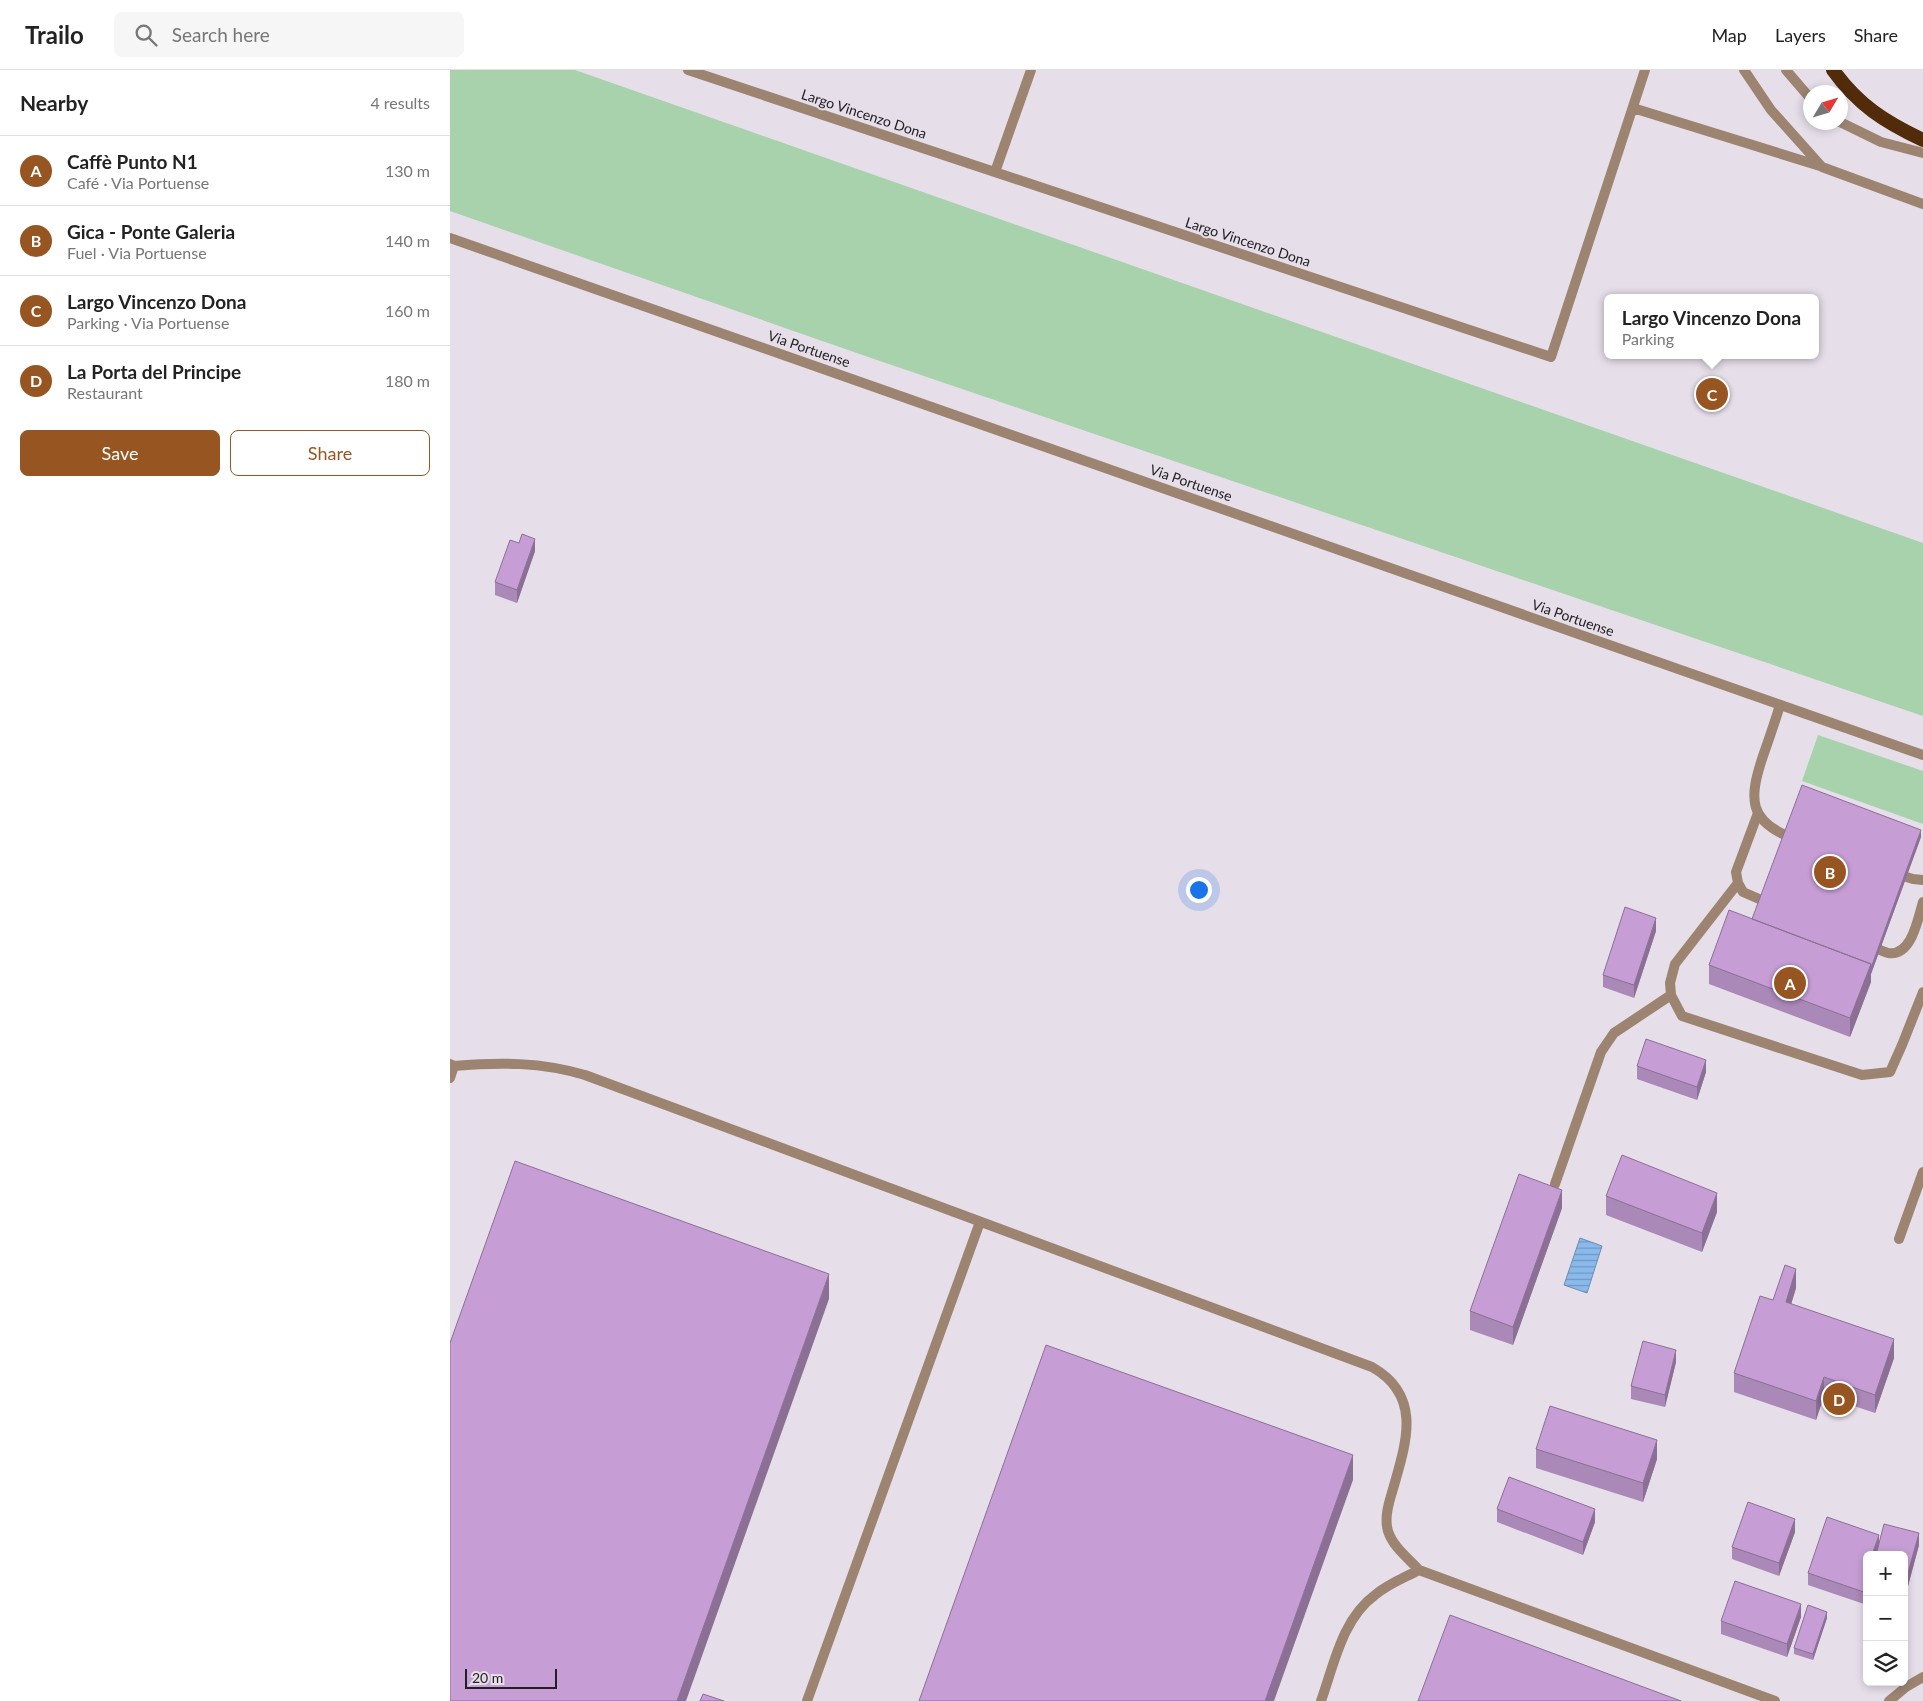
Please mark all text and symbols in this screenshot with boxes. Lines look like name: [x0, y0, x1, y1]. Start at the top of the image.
search box: [114, 12, 464, 57]
text: Trailo: [25, 20, 84, 49]
icon: search: [132, 21, 160, 49]
text: Search here: [172, 23, 270, 46]
text: Map: [1711, 24, 1747, 46]
text: Layers: [1775, 24, 1826, 46]
text: Share: [1854, 24, 1898, 46]
street label: Largo Vincenzo Dona: [799, 85, 929, 142]
north arrow: [1803, 85, 1848, 130]
text: Nearby: [20, 90, 88, 115]
text: 4 results: [370, 93, 430, 112]
text: Caffè Punto N1: [67, 150, 198, 173]
text: A: [30, 161, 42, 180]
text: 130 m: [385, 161, 430, 180]
text: Café · Via Portuense: [67, 173, 209, 192]
street label: Largo Vincenzo Dona: [1183, 213, 1313, 270]
text: Gica - Ponte Galeria: [67, 220, 235, 243]
text: B: [31, 231, 41, 250]
text: 140 m: [385, 231, 430, 250]
text: Fuel · Via Portuense: [67, 243, 207, 262]
text: Largo Vincenzo Dona: [67, 290, 246, 313]
popup: [1604, 294, 1819, 359]
text: C: [31, 301, 41, 320]
text: 160 m: [385, 301, 430, 320]
text: Largo Vincenzo Dona: [1622, 306, 1801, 329]
text: Parking · Via Portuense: [67, 313, 229, 332]
street label: Via Portuense: [766, 327, 853, 371]
text: Parking: [1622, 329, 1674, 348]
text: La Porta del Principe: [67, 360, 241, 383]
text: D: [30, 371, 42, 390]
text: 180 m: [385, 371, 430, 390]
pin: C: [1696, 375, 1728, 413]
text: Restaurant: [67, 383, 143, 402]
button: Save: [20, 430, 220, 476]
button: Share: [230, 430, 430, 476]
street label: Via Portuense: [1148, 461, 1235, 505]
street label: Via Portuense: [1530, 596, 1617, 640]
pin: B: [1814, 853, 1846, 891]
your location: [1186, 877, 1212, 903]
pin: A: [1774, 964, 1806, 1002]
pin: D: [1823, 1380, 1855, 1418]
map controls: [1863, 1551, 1908, 1686]
button: +: [1863, 1551, 1908, 1596]
button: −: [1863, 1596, 1908, 1641]
button: layers: [1863, 1641, 1908, 1686]
scale bar: [465, 1666, 558, 1689]
text: 20 m: [472, 1669, 503, 1686]

